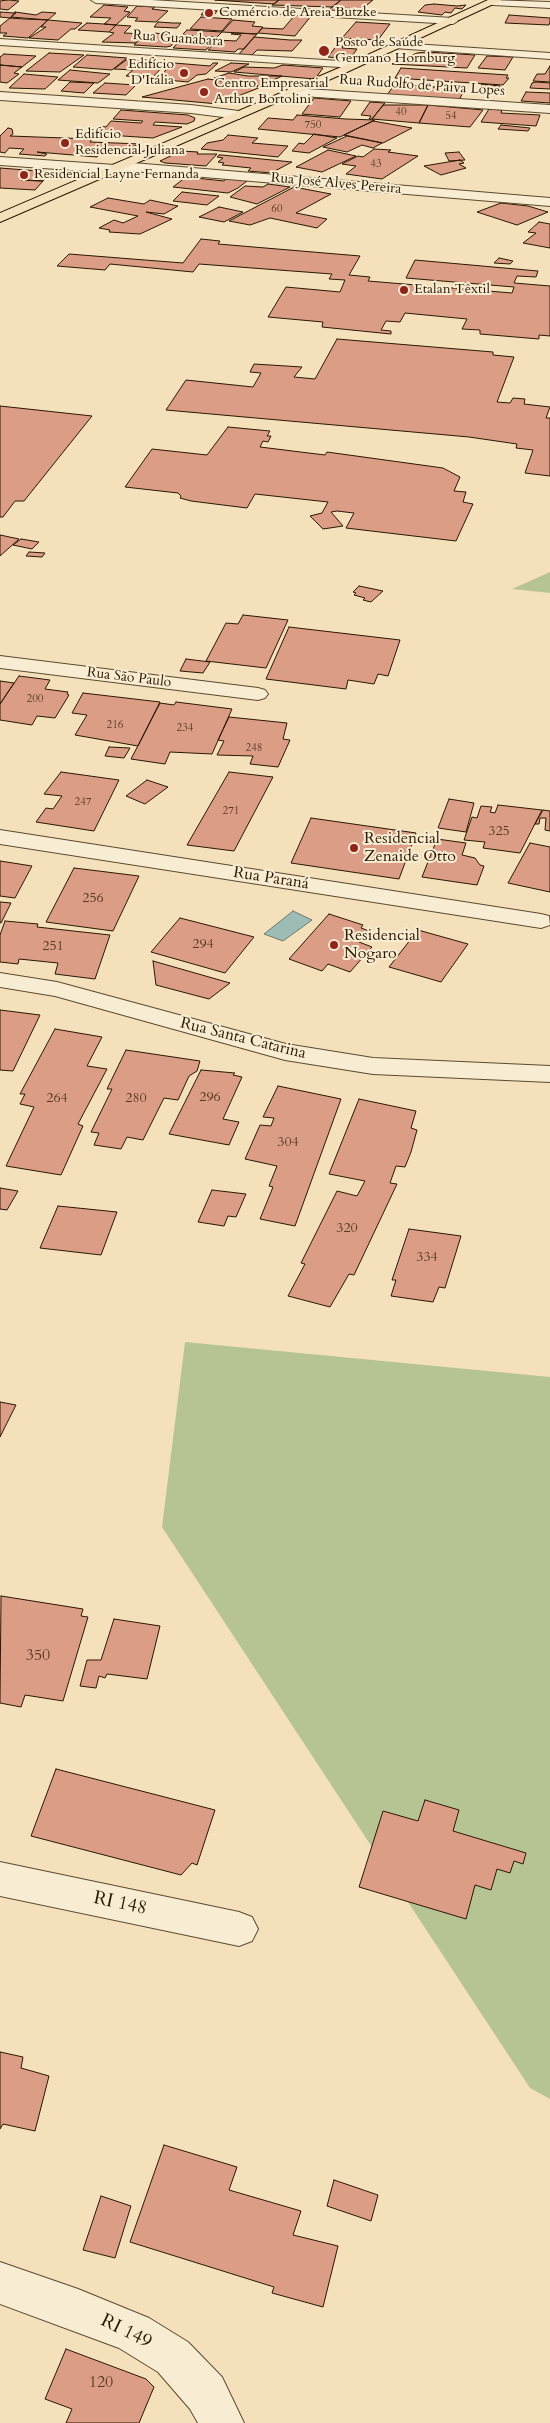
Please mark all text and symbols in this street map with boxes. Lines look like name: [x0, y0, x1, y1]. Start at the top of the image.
place label: Comércio de Areia Butzke: [219, 5, 377, 21]
marker: Comércio de Areia Butzke: [203, 7, 215, 19]
street label: Rua Guanabara: [132, 27, 224, 51]
place label: Posto de Saúde Germano Hornburg: [335, 35, 455, 68]
marker: Posto de Saúde Germano Hornburg: [317, 44, 331, 58]
place label: Edifício D'Itália: [128, 57, 174, 90]
marker: Edifício D'Itália: [178, 67, 190, 79]
street label: Rua Rudolfo de Paiva Lopes: [339, 72, 505, 100]
place label: Centro Empresarial Arthur Bortolini: [214, 76, 329, 108]
marker: Centro Empresarial Arthur Bortolini: [198, 86, 210, 98]
house number: 40: [395, 105, 407, 119]
house number: 54: [445, 109, 457, 123]
house number: 750: [305, 118, 321, 132]
place label: Edifício Residencial Juliana: [75, 127, 185, 160]
marker: Edifício Residencial Juliana: [59, 137, 71, 149]
house number: 43: [370, 157, 382, 171]
place label: Residencial Layne Fernanda: [34, 167, 199, 183]
marker: Residencial Layne Fernanda: [18, 169, 30, 181]
street label: Rua José Alves Pereira: [270, 170, 402, 198]
house number: 60: [271, 202, 283, 216]
place label: Etalan Têxtil: [414, 282, 490, 298]
marker: Etalan Têxtil: [398, 284, 410, 296]
street label: Rua São Paulo: [86, 664, 172, 692]
house number: 200: [27, 692, 43, 706]
house number: 216: [107, 718, 123, 732]
house number: 234: [177, 721, 193, 735]
house number: 248: [246, 741, 262, 755]
house number: 247: [75, 795, 91, 809]
house number: 271: [223, 804, 239, 818]
house number: 325: [488, 824, 510, 840]
place label: Residencial Zenaide Otto: [364, 829, 456, 867]
marker: Residencial Zenaide Otto: [348, 842, 360, 854]
street label: Rua Paraná: [232, 864, 310, 894]
house number: 256: [82, 891, 104, 907]
place label: Residencial Nogaro: [344, 926, 420, 964]
house number: 294: [192, 937, 214, 953]
house number: 251: [42, 939, 64, 955]
marker: Residencial Nogaro: [328, 939, 340, 951]
street label: Rua Santa Catarina: [178, 1014, 308, 1064]
house number: 296: [199, 1090, 221, 1106]
house number: 264: [46, 1091, 68, 1107]
house number: 280: [125, 1091, 147, 1107]
house number: 304: [277, 1135, 299, 1151]
house number: 320: [336, 1221, 358, 1237]
house number: 334: [416, 1250, 438, 1266]
house number: 350: [26, 1646, 50, 1666]
street label: RI 148: [91, 1887, 149, 1921]
street label: RI 149: [97, 2310, 155, 2354]
house number: 120: [89, 2373, 113, 2393]

